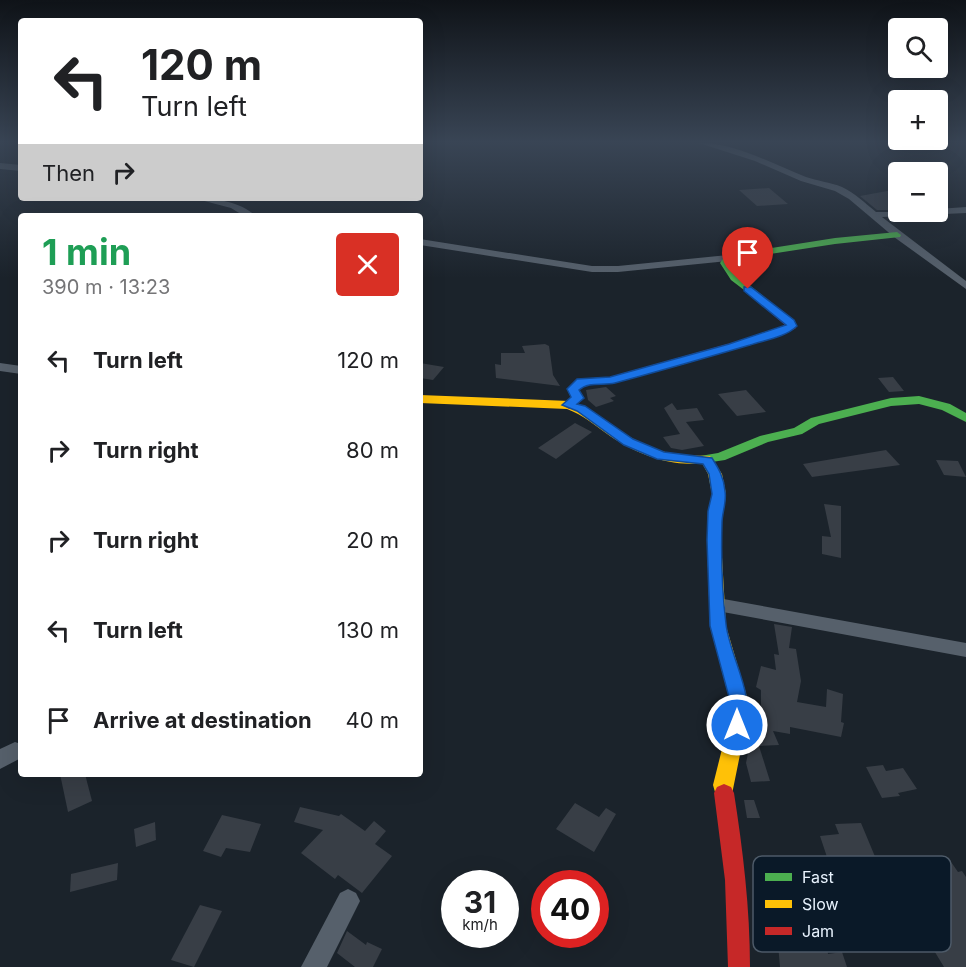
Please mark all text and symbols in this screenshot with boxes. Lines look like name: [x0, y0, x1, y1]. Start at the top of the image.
map controls: [888, 18, 948, 222]
button: search: [888, 18, 948, 78]
text: 120 m: [141, 39, 262, 90]
icon: left: [42, 42, 120, 120]
text: Turn left: [141, 90, 247, 123]
button: +: [888, 90, 948, 150]
icon: right: [107, 156, 140, 189]
text: Then: [42, 160, 95, 186]
button: −: [888, 162, 948, 222]
pin: [722, 227, 773, 289]
text: 1 min: [42, 230, 131, 274]
button: close: [336, 233, 399, 296]
icon: arrive: [731, 236, 764, 269]
text: 390 m · 13:23: [42, 275, 170, 299]
icon: left: [42, 344, 75, 377]
text: Turn left: [93, 347, 183, 373]
text: 120 m: [337, 347, 399, 373]
icon: right: [42, 434, 75, 467]
text: Turn right: [93, 437, 199, 463]
text: 80 m: [346, 437, 399, 463]
icon: right: [42, 524, 75, 557]
text: Turn right: [93, 527, 199, 553]
text: 20 m: [346, 527, 399, 553]
icon: left: [42, 614, 75, 647]
text: Turn left: [93, 617, 183, 643]
text: 130 m: [337, 617, 399, 643]
position arrow: [705, 693, 769, 757]
icon: arrive: [42, 704, 75, 737]
text: Arrive at destination: [93, 707, 312, 733]
text: 40 m: [345, 707, 399, 733]
legend: [753, 856, 951, 952]
text: Fast: [802, 867, 834, 887]
speed limit sign: 40: [531, 870, 609, 948]
text: 31: [464, 884, 496, 920]
text: Slow: [802, 894, 839, 914]
text: km/h: [462, 915, 498, 934]
text: Jam: [802, 921, 834, 941]

